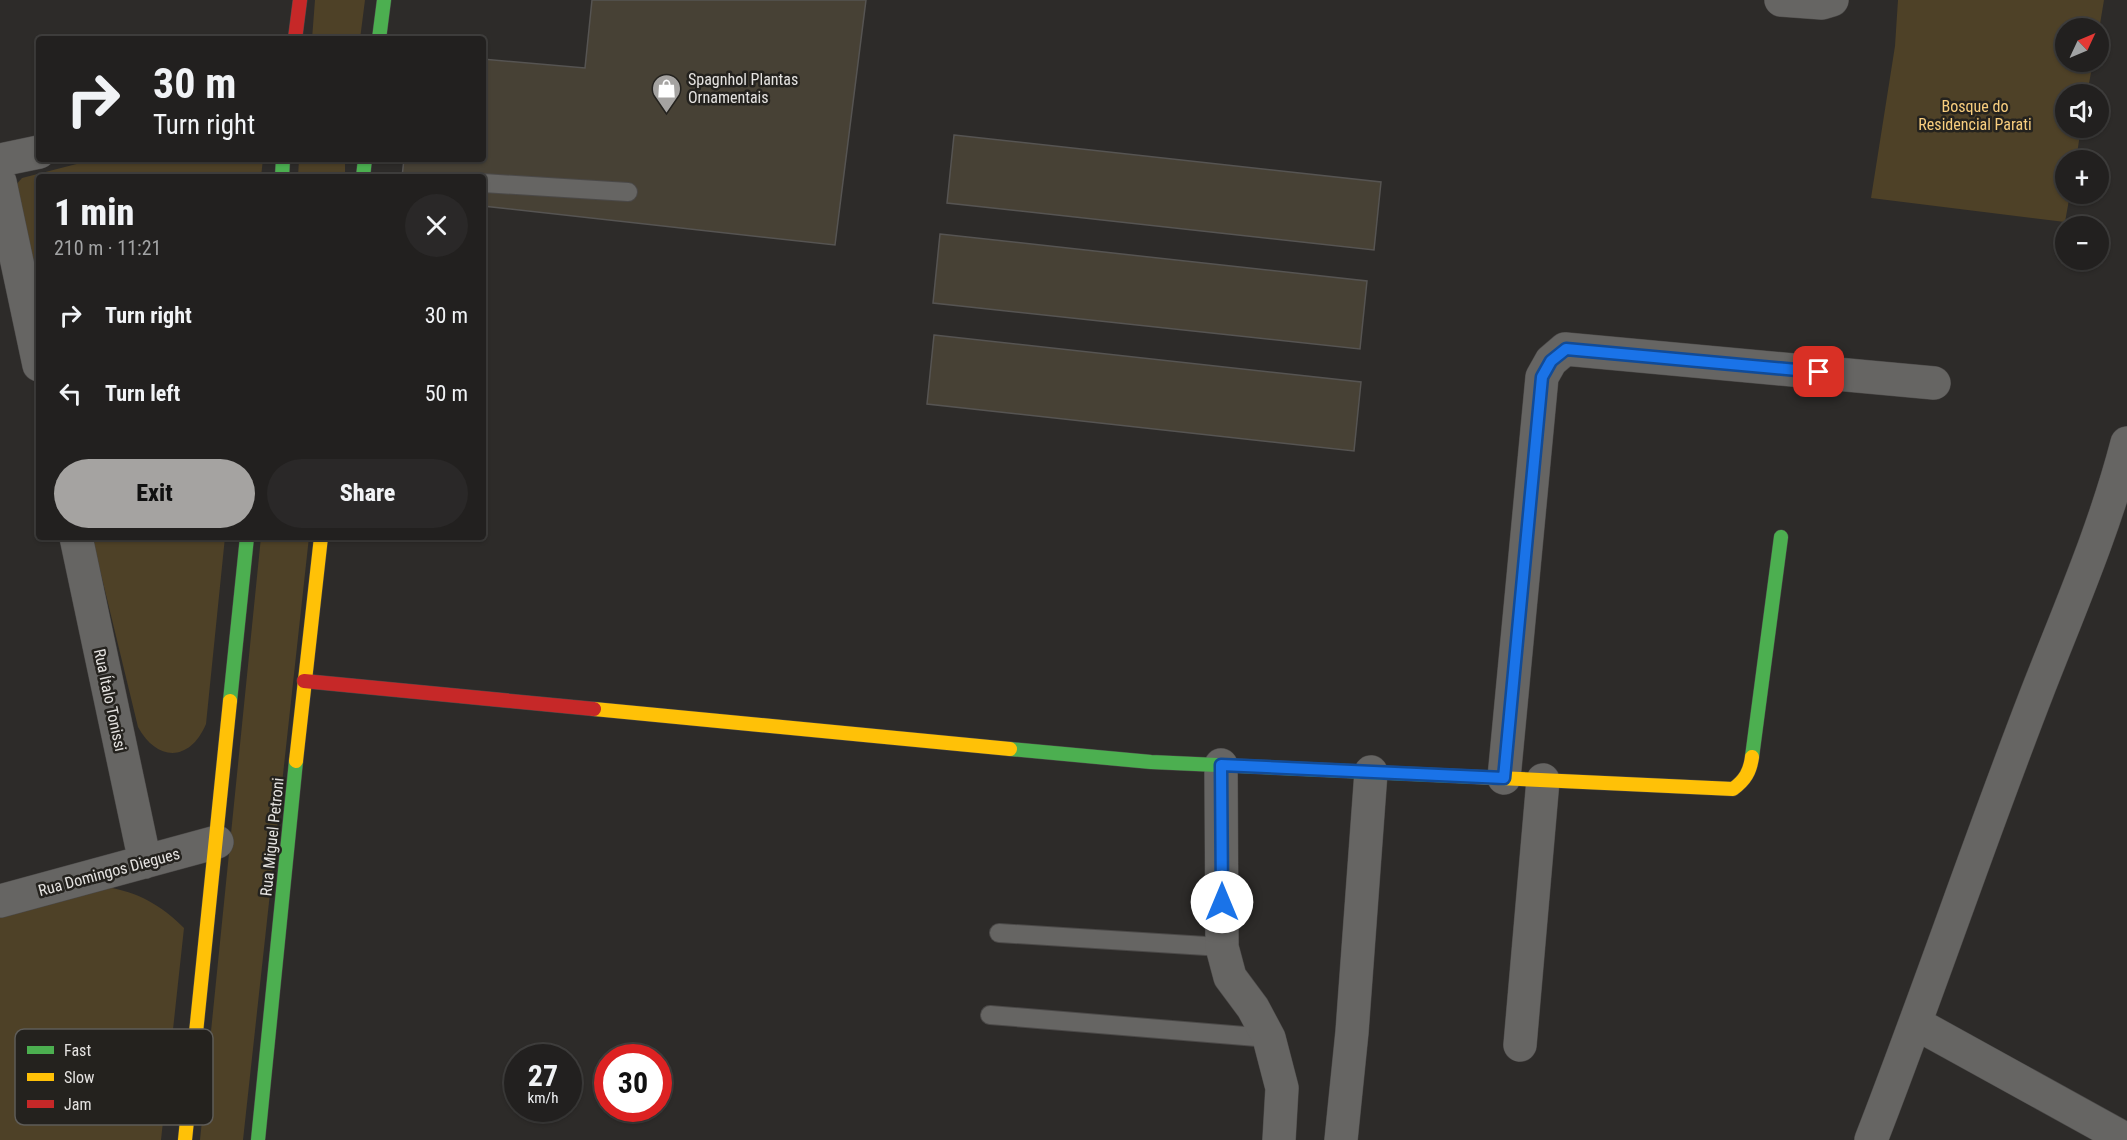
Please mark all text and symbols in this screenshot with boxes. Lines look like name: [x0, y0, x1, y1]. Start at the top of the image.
north arrow: [2055, 18, 2109, 72]
map controls: [2055, 18, 2109, 270]
text: 30 m: [153, 59, 236, 108]
icon: right: [54, 60, 132, 138]
place label: Spagnhol Plantas Ornamentais: [688, 70, 798, 107]
shop icon: Spagnhol Plantas Ornamentais: [651, 72, 683, 114]
button: sound: [2055, 84, 2109, 138]
park label: Bosque do Residencial Parati: [1918, 97, 2032, 134]
text: Turn right: [153, 109, 255, 141]
button: +: [2055, 150, 2109, 204]
text: 1 min: [54, 192, 134, 234]
button: close: [405, 194, 468, 257]
button: −: [2055, 216, 2109, 270]
text: 210 m · 11:21: [54, 236, 161, 260]
icon: right: [54, 299, 87, 332]
text: Turn right: [105, 303, 192, 328]
text: 30 m: [425, 303, 468, 328]
pin: [1793, 346, 1844, 397]
icon: arrive: [1802, 355, 1835, 388]
icon: left: [54, 377, 87, 410]
text: Turn left: [105, 381, 180, 406]
text: 50 m: [425, 381, 468, 406]
button: Exit: [54, 459, 255, 528]
button: Share: [267, 459, 468, 528]
street label: Rua Ítalo Tonissi: [90, 647, 130, 753]
street label: Rua Miguel Petroni: [256, 777, 288, 897]
street label: Rua Domingos Diegues: [36, 844, 182, 900]
position arrow: [1190, 870, 1254, 934]
legend: [15, 1029, 213, 1125]
text: Fast: [64, 1041, 91, 1060]
speed limit sign: 30: [594, 1044, 672, 1122]
text: 27: [528, 1058, 558, 1093]
text: Slow: [64, 1068, 94, 1087]
text: km/h: [528, 1089, 558, 1107]
text: Jam: [64, 1095, 91, 1114]

